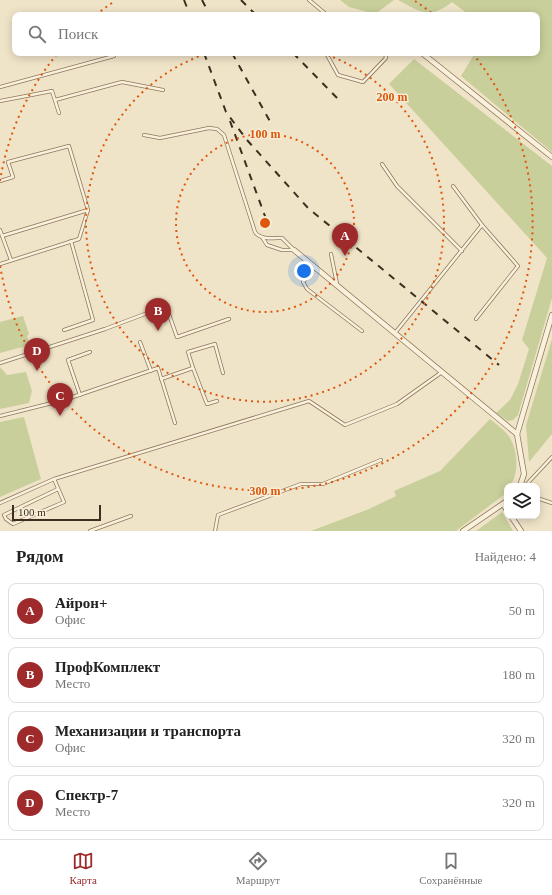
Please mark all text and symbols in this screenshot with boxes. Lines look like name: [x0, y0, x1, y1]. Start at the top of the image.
search box: [12, 12, 540, 56]
icon: search: [26, 23, 48, 45]
text: Поиск: [58, 26, 98, 42]
text: 200 m: [377, 90, 408, 104]
text: 100 m: [250, 127, 281, 141]
centre of rings: [258, 216, 272, 230]
pin: A: [332, 223, 358, 256]
your location: [294, 261, 314, 281]
pin: B: [145, 298, 171, 331]
pin: D: [24, 338, 50, 371]
pin: C: [47, 383, 73, 416]
map controls: [504, 483, 540, 519]
button: layers: [504, 483, 540, 519]
text: 300 m: [250, 484, 281, 498]
scale bar: [12, 503, 101, 522]
text: 100 m: [18, 506, 46, 518]
text: Рядом: [16, 547, 64, 566]
text: Найдено: 4: [475, 549, 536, 564]
text: Айрон+: [55, 595, 108, 611]
text: A: [25, 603, 35, 618]
text: 50 m: [509, 603, 535, 618]
text: Офис: [55, 612, 86, 627]
text: ПрофКомплект: [55, 659, 160, 675]
text: B: [26, 667, 34, 682]
text: 180 m: [502, 667, 535, 682]
text: Место: [55, 676, 90, 691]
text: Механизации и транспорта: [55, 723, 241, 739]
text: C: [25, 731, 35, 746]
text: 320 m: [502, 731, 535, 746]
text: Офис: [55, 740, 86, 755]
text: Спектр-7: [55, 787, 118, 803]
text: D: [25, 795, 35, 810]
text: 320 m: [502, 795, 535, 810]
text: Место: [55, 804, 90, 819]
tab: Карта: [70, 850, 97, 886]
tab: Маршрут: [236, 850, 280, 886]
tab: Сохранённые: [419, 850, 482, 886]

